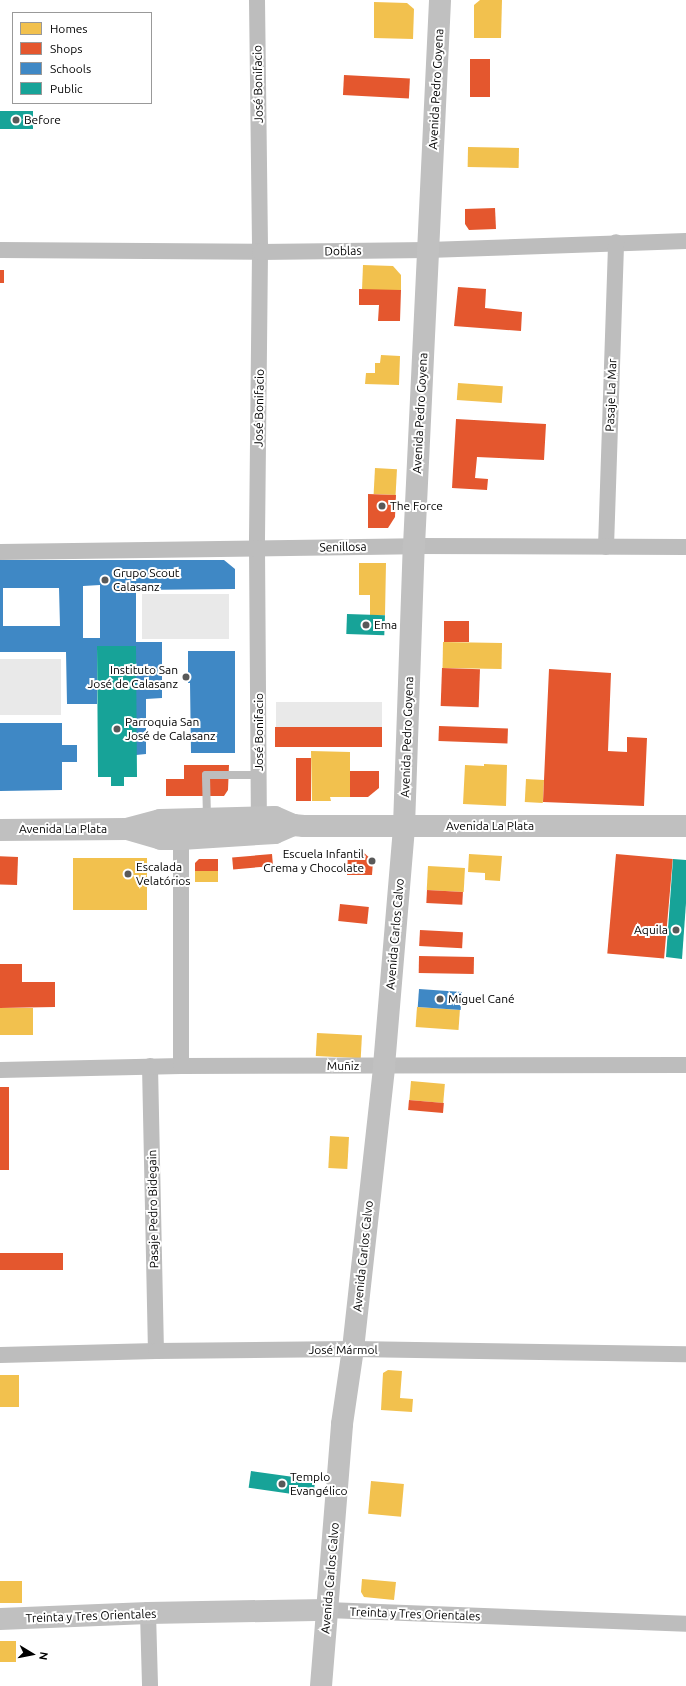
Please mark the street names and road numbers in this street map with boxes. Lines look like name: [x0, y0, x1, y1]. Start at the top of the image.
street label: Avenida Pedro Goyena: [426, 28, 446, 150]
street label: José Bonifacio: [250, 45, 266, 123]
street label: Doblas: [324, 243, 362, 259]
street label: Avenida Pedro Goyena: [410, 352, 430, 474]
street label: Pasaje La Mar: [603, 358, 619, 432]
street label: José Bonifacio: [251, 369, 267, 447]
street label: Senillosa: [319, 539, 367, 555]
street label: Avenida Pedro Goyena: [398, 676, 416, 798]
street label: José Bonifacio: [252, 693, 266, 771]
street label: Avenida La Plata: [446, 819, 534, 833]
street label: Avenida La Plata: [19, 822, 107, 836]
street label: Avenida Carlos Calvo: [383, 878, 407, 990]
street label: Muñiz: [327, 1059, 359, 1073]
street label: Pasaje Pedro Bidegain: [145, 1149, 161, 1269]
street label: Avenida Carlos Calvo: [350, 1200, 376, 1312]
street label: José Mármol: [308, 1343, 378, 1357]
street label: Avenida Carlos Calvo: [318, 1522, 342, 1634]
street label: Treinta y Tres Orientales: [349, 1605, 481, 1623]
street label: Treinta y Tres Orientales: [25, 1607, 157, 1625]

